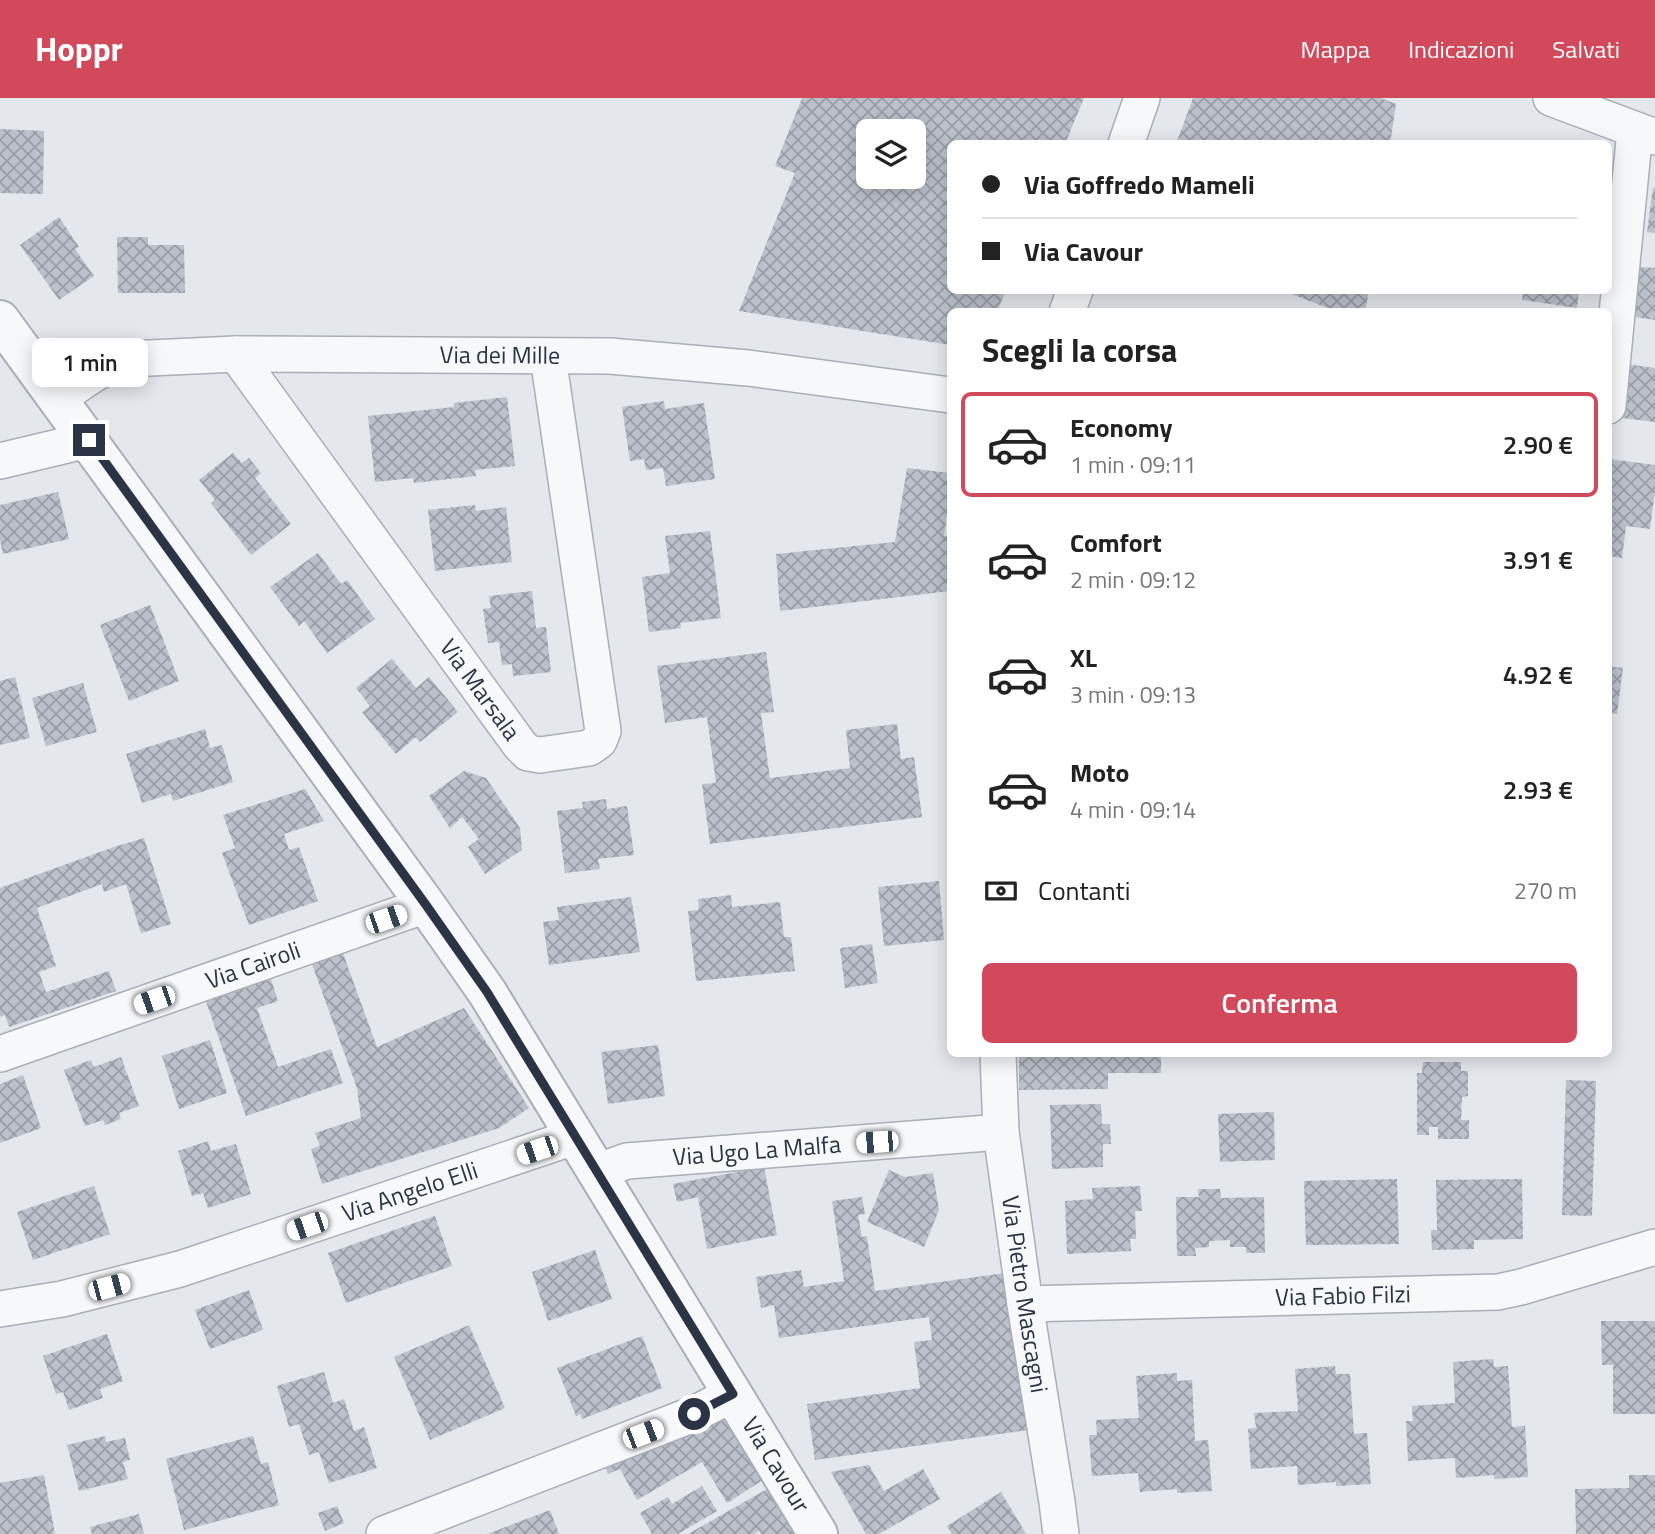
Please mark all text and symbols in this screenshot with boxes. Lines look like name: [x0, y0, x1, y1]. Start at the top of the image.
text: Hoppr: [35, 24, 123, 74]
text: Mappa: [1301, 31, 1370, 67]
text: Indicazioni: [1408, 31, 1514, 67]
text: Salvati: [1552, 31, 1620, 67]
map controls: [856, 119, 926, 189]
button: layers: [856, 119, 926, 189]
text: Via Goffredo Mameli: [1024, 165, 1255, 204]
text: Via Cavour: [1024, 232, 1143, 271]
text: Scegli la corsa: [982, 326, 1177, 374]
street label: Via dei Mille: [440, 336, 560, 373]
callout: 1 min: [31, 338, 147, 388]
text: 1 min: [62, 345, 118, 380]
text: Economy: [1070, 408, 1172, 447]
icon: car: [986, 413, 1049, 476]
route end: [73, 424, 105, 456]
text: 2.90 €: [1503, 425, 1573, 464]
text: 1 min · 09:11: [1070, 447, 1196, 482]
text: Comfort: [1070, 523, 1162, 562]
icon: car: [986, 528, 1049, 591]
text: 3.91 €: [1503, 540, 1573, 579]
text: 2 min · 09:12: [1070, 562, 1196, 597]
street label: Via Marsala: [432, 631, 530, 747]
text: XL: [1070, 638, 1097, 677]
icon: car: [986, 643, 1049, 706]
text: 4.92 €: [1503, 655, 1573, 694]
text: 3 min · 09:13: [1070, 677, 1196, 712]
text: Moto: [1070, 753, 1129, 792]
icon: car: [986, 758, 1049, 821]
text: 2.93 €: [1503, 770, 1573, 809]
text: 4 min · 09:14: [1070, 792, 1196, 827]
text: Contanti: [1038, 871, 1130, 910]
icon: cash: [982, 872, 1020, 910]
text: 270 m: [1514, 873, 1577, 908]
car: [363, 902, 410, 936]
street label: Via Cairoli: [200, 931, 305, 998]
button: Conferma: [982, 963, 1577, 1043]
car: [131, 983, 178, 1017]
street label: Via Ugo La Malfa: [671, 1125, 842, 1174]
car: [856, 1130, 899, 1154]
car: [514, 1133, 561, 1167]
street label: Via Angelo Elli: [337, 1152, 482, 1231]
street label: Via Pietro Mascagni: [993, 1193, 1058, 1395]
car: [284, 1209, 331, 1243]
car: [86, 1271, 133, 1303]
street label: Via Fabio Filzi: [1274, 1275, 1411, 1315]
route start: [678, 1398, 710, 1430]
street label: Via Cavour: [733, 1409, 820, 1519]
car: [620, 1417, 667, 1451]

